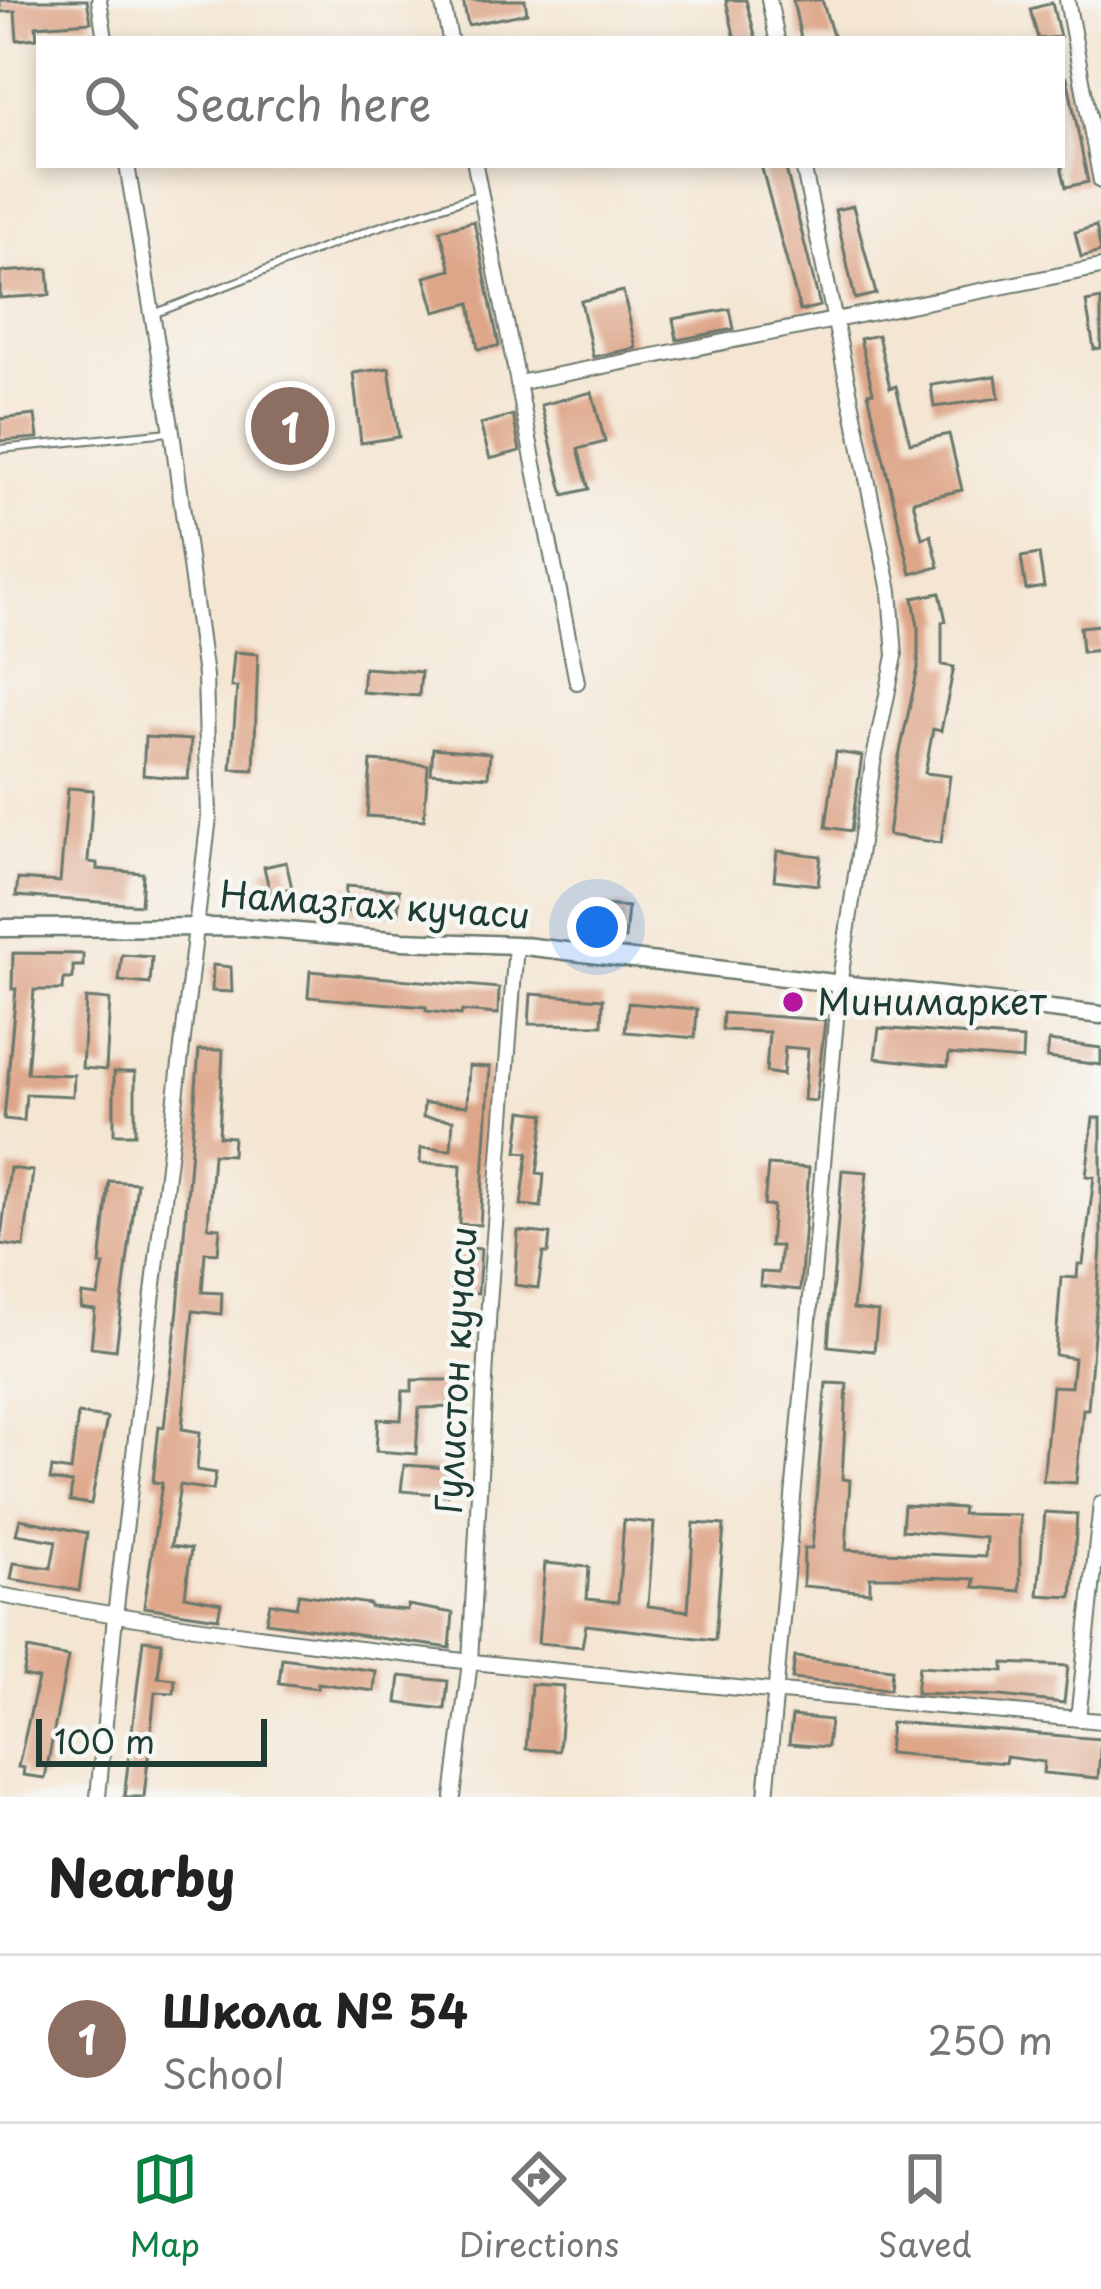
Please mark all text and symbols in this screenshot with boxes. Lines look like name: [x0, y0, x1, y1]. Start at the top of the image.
search box: [36, 36, 1065, 168]
text: Search here: [174, 68, 431, 136]
icon: search: [78, 69, 144, 135]
pin: 1: [251, 381, 329, 471]
street label: Намазгах кучаси: [218, 865, 532, 941]
your location: [567, 897, 627, 957]
place label: Минимаркет: [817, 973, 1047, 1027]
marker: Минимаркет: [780, 989, 806, 1015]
street label: Гулистон кучаси: [420, 1225, 488, 1515]
scale bar: [36, 1713, 267, 1766]
text: 100 m: [54, 1715, 155, 1765]
text: Nearby: [48, 1837, 235, 1914]
text: Школа № 54: [162, 1975, 468, 2043]
text: 1: [78, 2009, 96, 2068]
text: 250 m: [928, 2009, 1053, 2068]
text: School: [162, 2043, 285, 2102]
tab: Map: [129, 2146, 200, 2268]
tab: Directions: [459, 2146, 619, 2268]
tab: Saved: [878, 2146, 972, 2268]

